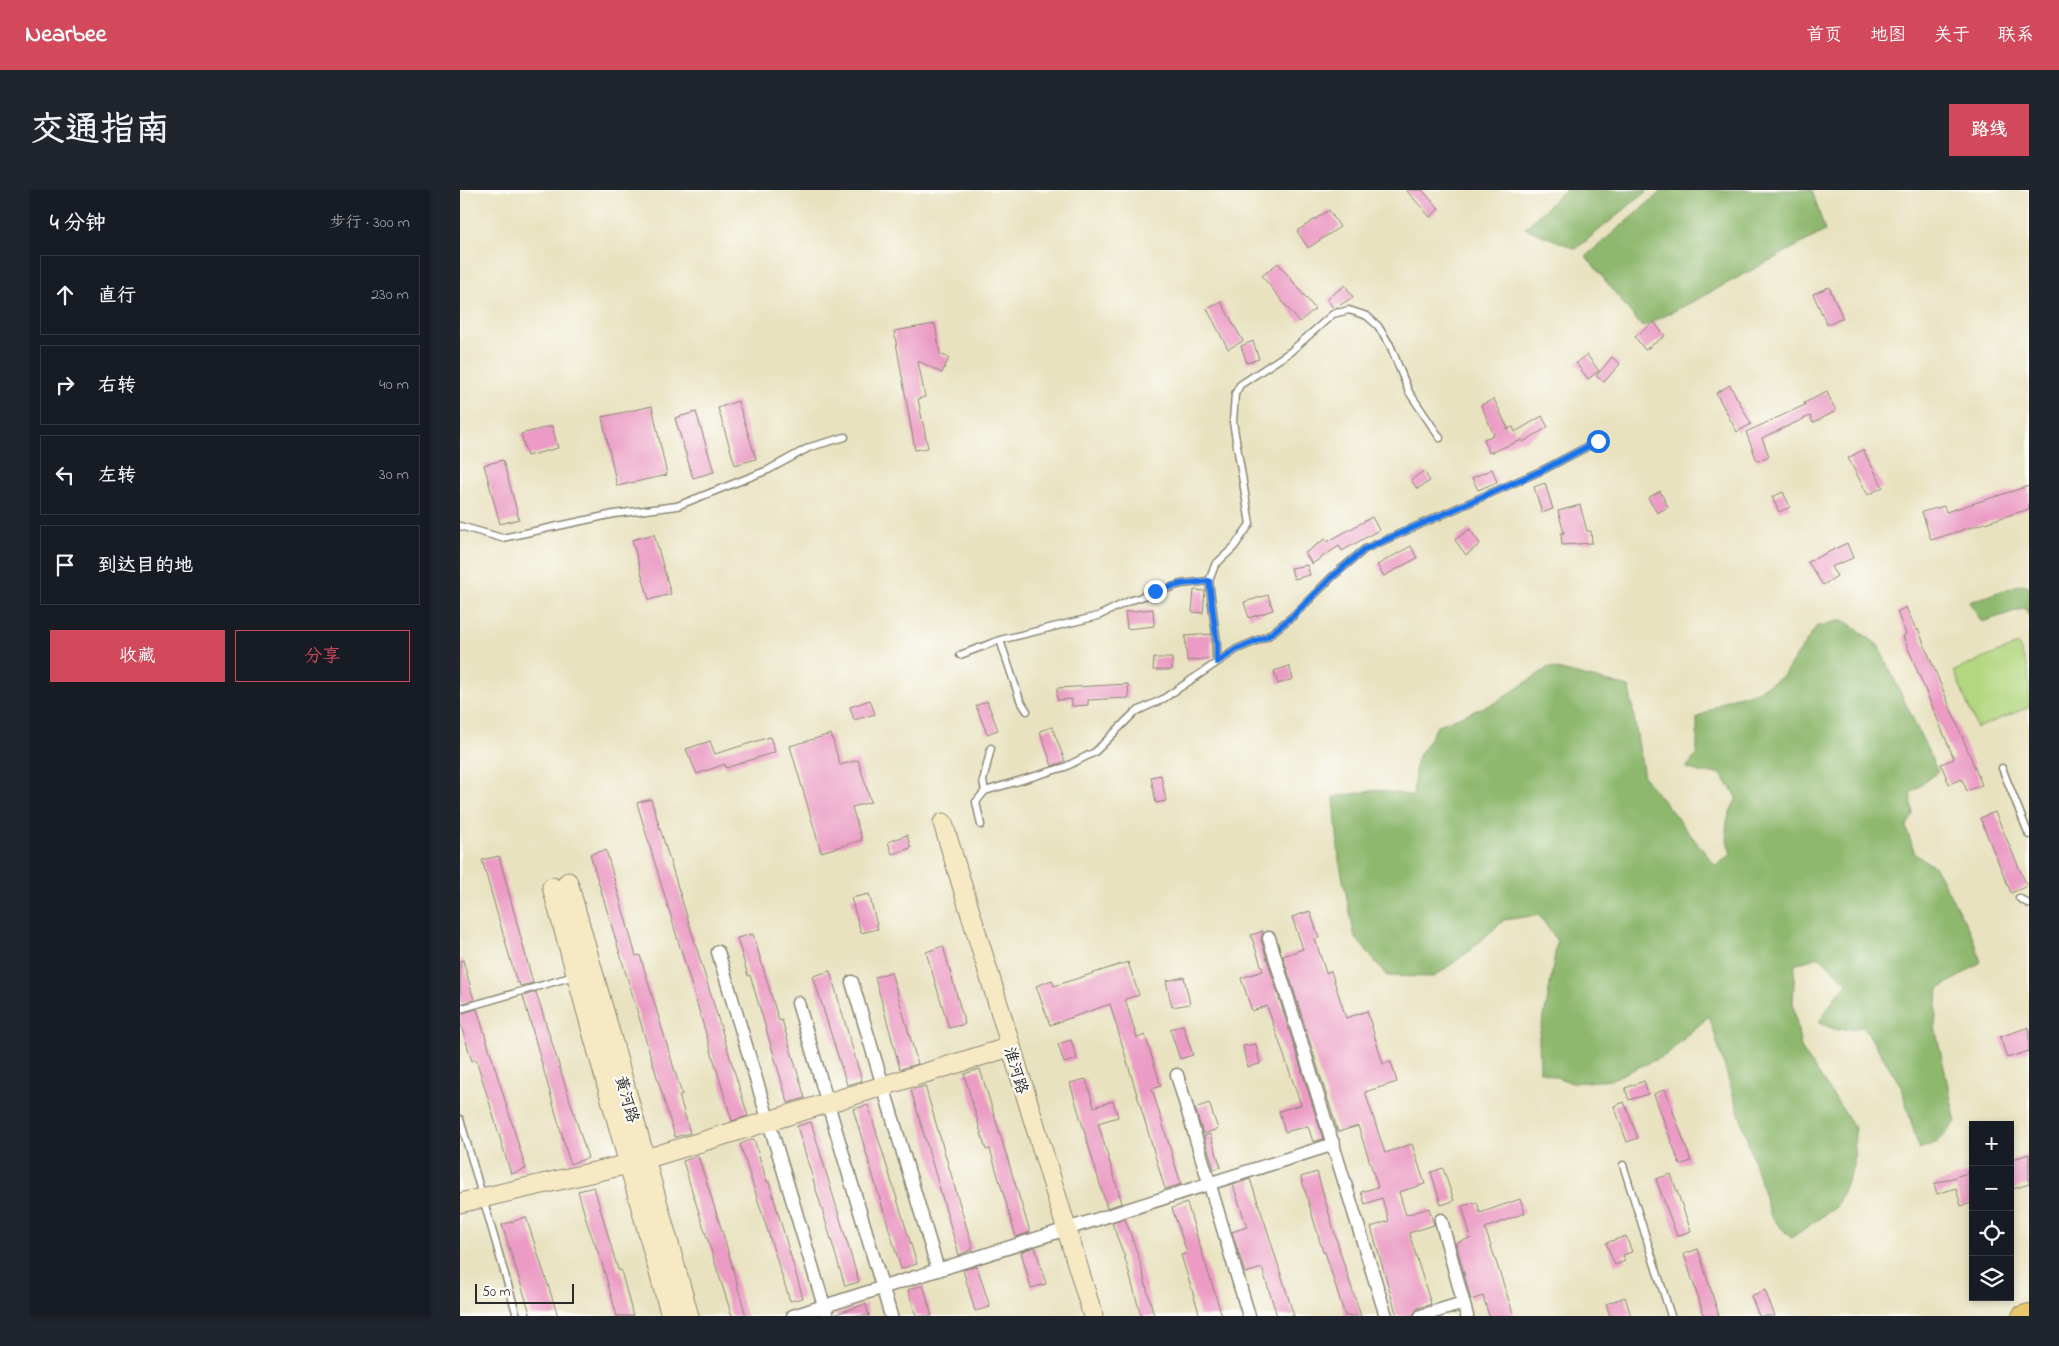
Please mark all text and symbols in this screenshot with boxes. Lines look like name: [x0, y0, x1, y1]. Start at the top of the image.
text: Nearbee: [25, 18, 107, 53]
text: 首页: [1806, 23, 1842, 49]
text: 地图: [1870, 23, 1906, 49]
text: 关于: [1934, 23, 1970, 49]
text: 联系: [1998, 23, 2034, 49]
button: 路线: [1949, 104, 2029, 156]
text: 交通指南: [30, 106, 170, 157]
text: 4 分钟: [50, 209, 106, 239]
text: 步行 · 300 m: [330, 211, 410, 235]
icon: ahead: [51, 281, 79, 309]
text: 直行: [98, 283, 136, 310]
text: 230 m: [371, 283, 409, 307]
icon: right: [51, 371, 79, 399]
text: 右转: [98, 373, 136, 400]
text: 40 m: [379, 373, 409, 397]
route start: [1587, 430, 1610, 453]
icon: left: [51, 461, 79, 489]
text: 左转: [98, 463, 136, 490]
text: 30 m: [379, 463, 409, 487]
icon: arrive: [51, 551, 79, 579]
text: 到达目的地: [98, 553, 193, 580]
route end: [1144, 580, 1167, 603]
button: 收藏: [50, 630, 225, 682]
button: 分享: [235, 630, 410, 682]
street label: 淮河路: [997, 1044, 1034, 1097]
street label: 黄河路: [608, 1073, 644, 1126]
map controls: [1969, 1121, 2014, 1301]
button: +: [1969, 1121, 2014, 1166]
button: −: [1969, 1166, 2014, 1211]
button: locate: [1969, 1211, 2014, 1256]
button: layers: [1969, 1256, 2014, 1301]
scale bar: [475, 1281, 574, 1304]
text: 50 m: [482, 1282, 510, 1303]

